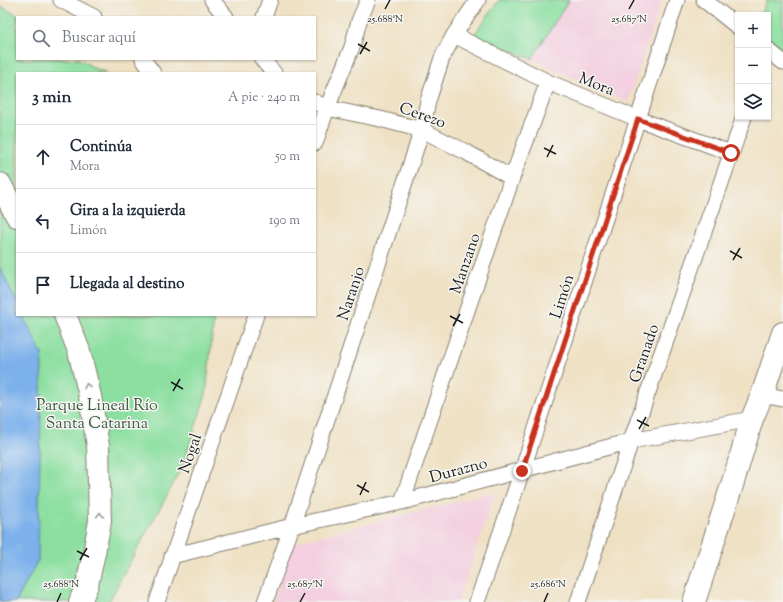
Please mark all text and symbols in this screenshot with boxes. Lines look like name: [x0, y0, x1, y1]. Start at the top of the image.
text: 25.688°N: [367, 12, 403, 27]
text: 25.687°N: [611, 12, 647, 27]
map controls: [735, 12, 771, 120]
button: +: [735, 12, 771, 48]
search box: [16, 16, 316, 60]
icon: search: [30, 27, 52, 49]
text: Buscar aquí: [62, 28, 136, 49]
button: −: [735, 48, 771, 84]
street label: Mora: [575, 68, 618, 103]
button: layers: [735, 84, 771, 120]
text: 3 min: [32, 86, 71, 110]
text: A pie · 240 m: [228, 89, 300, 107]
street label: Cerezo: [396, 97, 449, 135]
text: Continúa: [70, 137, 132, 158]
route start: [722, 144, 740, 162]
icon: ahead: [32, 146, 54, 168]
text: 50 m: [275, 148, 300, 166]
text: Mora: [70, 158, 100, 176]
text: Gira a la izquierda: [70, 201, 186, 222]
icon: left: [32, 210, 54, 232]
text: 190 m: [269, 212, 300, 230]
text: Limón: [70, 222, 107, 240]
street label: Manzano: [445, 230, 488, 297]
street label: Naranjo: [333, 264, 372, 324]
street label: Limón: [545, 271, 582, 322]
icon: arrive: [32, 274, 54, 296]
text: Llegada al destino: [70, 274, 185, 295]
street label: Granado: [625, 321, 666, 386]
one-way arrow: [84, 382, 92, 389]
park label: Parque Lineal Río Santa Catarina: [36, 395, 158, 436]
street label: Nogal: [174, 430, 209, 477]
street label: Durazno: [427, 453, 491, 490]
route end: [513, 462, 531, 480]
one-way arrow: [96, 512, 104, 518]
text: 25.688°N: [43, 577, 79, 592]
text: 25.687°N: [287, 577, 323, 592]
text: 25.686°N: [530, 577, 566, 592]

